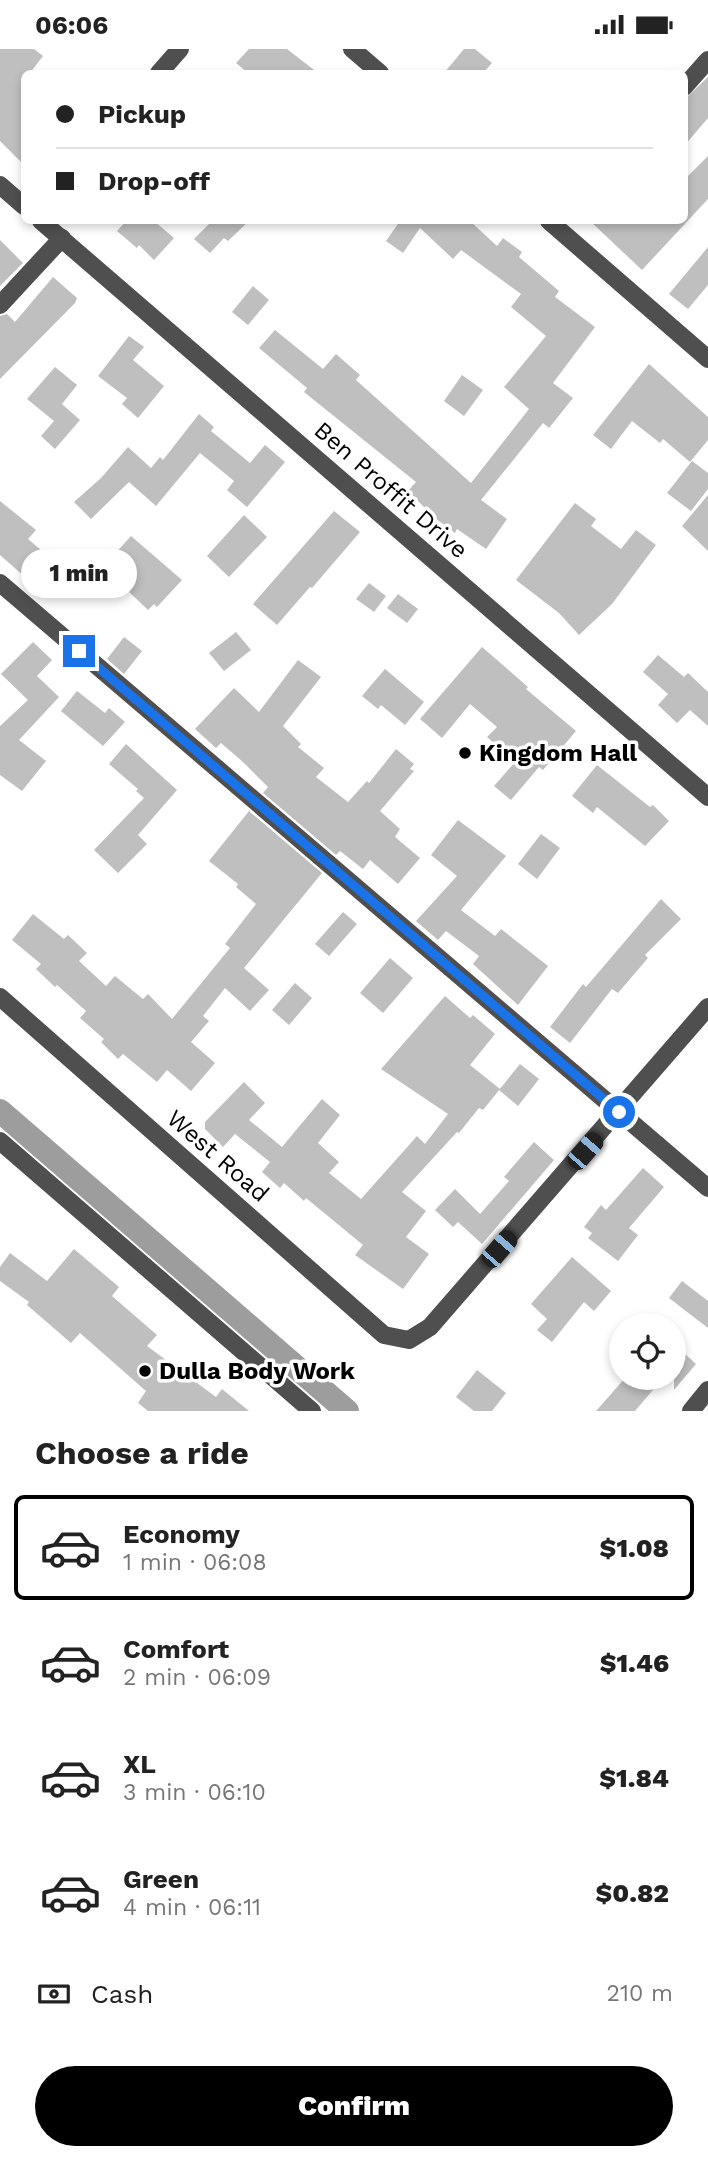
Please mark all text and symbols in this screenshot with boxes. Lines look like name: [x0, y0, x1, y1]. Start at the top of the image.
text: 06:06: [35, 10, 108, 40]
text: Pickup: [98, 99, 186, 129]
text: Drop-off: [98, 166, 210, 196]
street label: Ben Proffit Drive: [309, 416, 473, 564]
callout: 1 min: [21, 549, 137, 599]
text: 1 min: [49, 560, 109, 587]
route end: [63, 635, 95, 667]
place label: Kingdom Hall: [479, 739, 637, 767]
marker: Kingdom Hall: [457, 745, 473, 761]
route start: [603, 1096, 635, 1128]
street label: West Road: [161, 1104, 275, 1208]
car: [564, 1128, 607, 1174]
car: [478, 1226, 521, 1272]
map controls: [609, 1313, 686, 1390]
button: locate: [609, 1313, 686, 1390]
place label: Dulla Body Work: [159, 1357, 355, 1385]
marker: Dulla Body Work: [137, 1363, 153, 1379]
text: Choose a ride: [35, 1434, 249, 1472]
icon: car: [39, 1516, 102, 1579]
text: Economy: [123, 1519, 240, 1549]
text: $1.08: [600, 1533, 669, 1563]
text: 1 min · 06:08: [123, 1549, 267, 1576]
icon: car: [39, 1631, 102, 1694]
text: Comfort: [123, 1634, 229, 1664]
text: $1.46: [600, 1648, 669, 1678]
text: 2 min · 06:09: [123, 1664, 271, 1691]
icon: car: [39, 1746, 102, 1809]
text: XL: [123, 1749, 156, 1779]
text: $1.84: [599, 1763, 669, 1793]
text: 3 min · 06:10: [123, 1779, 266, 1806]
icon: car: [39, 1861, 102, 1924]
text: Green: [123, 1864, 199, 1894]
text: $0.82: [596, 1878, 669, 1908]
text: 4 min · 06:11: [123, 1894, 261, 1921]
icon: cash: [35, 1975, 73, 2013]
text: Cash: [91, 1979, 153, 2009]
text: 210 m: [607, 1980, 673, 2007]
button: Confirm: [35, 2066, 673, 2146]

